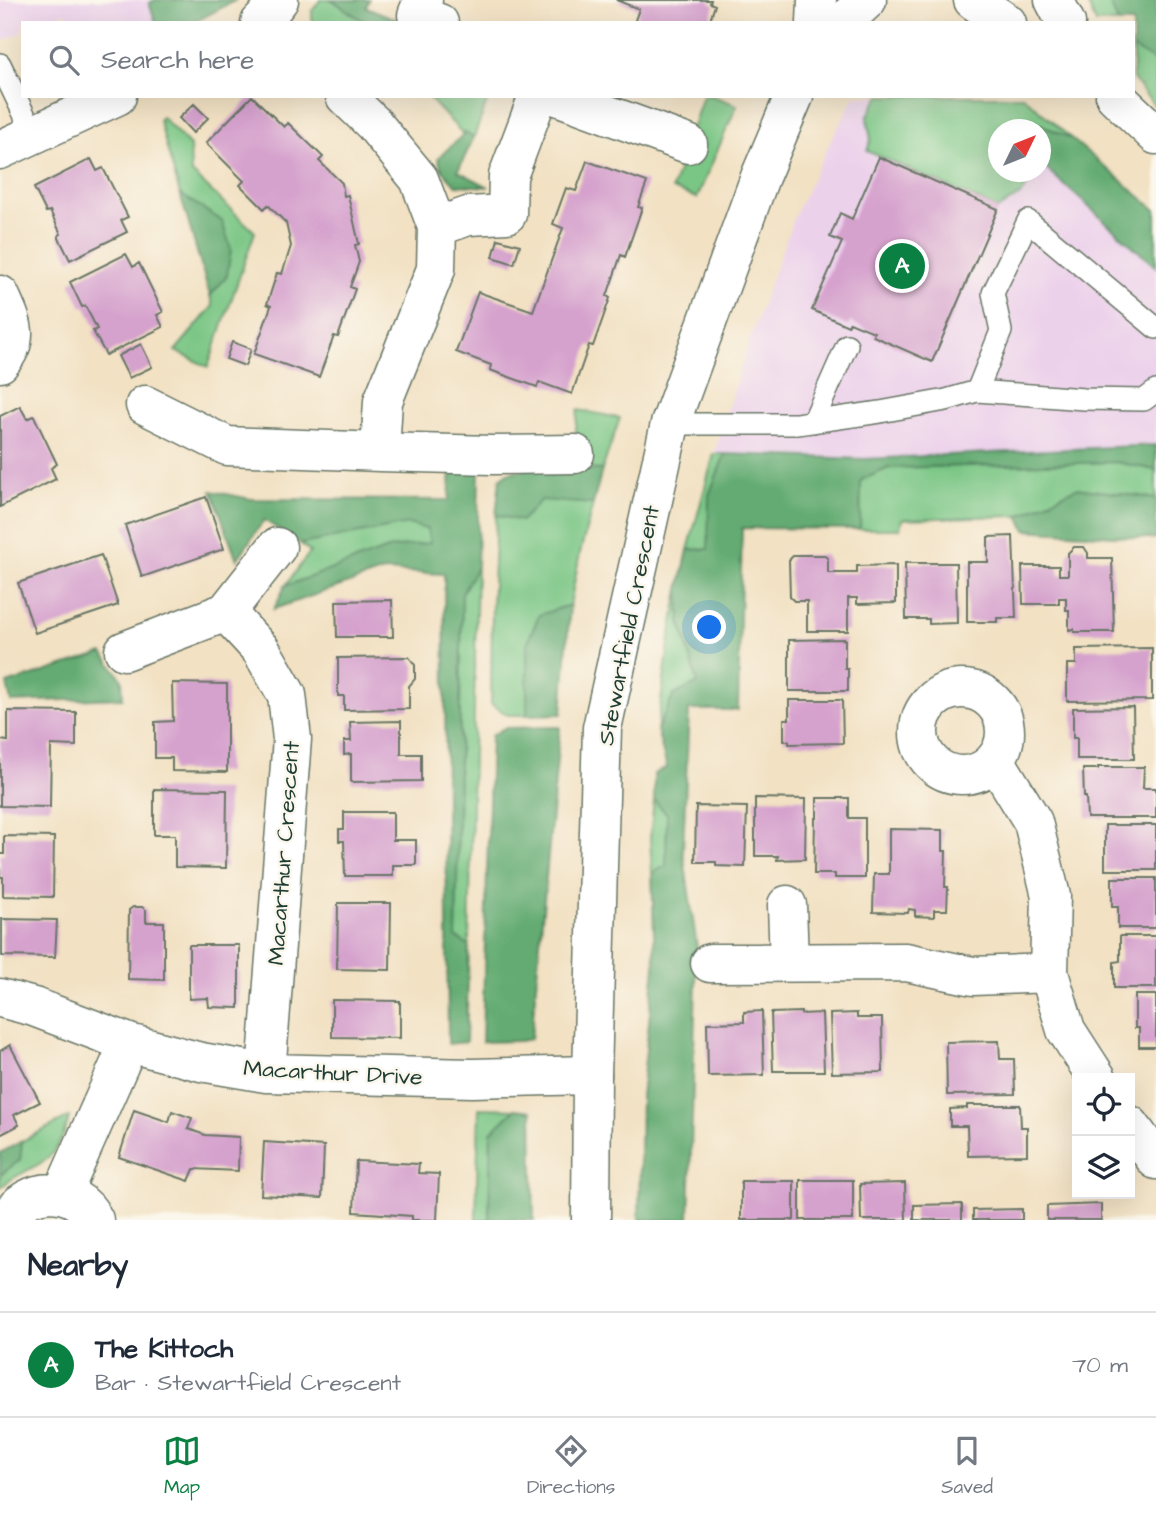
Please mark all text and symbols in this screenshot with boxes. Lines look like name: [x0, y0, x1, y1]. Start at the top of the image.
search box: [21, 21, 1135, 98]
icon: search: [45, 41, 83, 79]
text: Search here: [101, 42, 254, 78]
north arrow: [988, 119, 1051, 182]
pin: A: [879, 240, 925, 292]
street label: Stewartfield Crescent: [590, 502, 668, 748]
your location: [692, 610, 726, 644]
street label: Macarthur Crescent: [260, 739, 308, 966]
street label: Macarthur Drive: [243, 1052, 423, 1094]
map controls: [1072, 1073, 1135, 1199]
button: locate: [1072, 1073, 1135, 1136]
button: layers: [1072, 1136, 1135, 1199]
text: Nearby: [28, 1245, 128, 1287]
text: The Kittoch: [95, 1331, 233, 1367]
text: A: [44, 1349, 58, 1381]
text: 70 m: [1072, 1349, 1128, 1381]
text: Bar · Stewartfield Crescent: [95, 1367, 401, 1399]
tab: Map: [163, 1432, 201, 1501]
tab: Directions: [527, 1432, 615, 1501]
tab: Saved: [941, 1432, 993, 1501]

